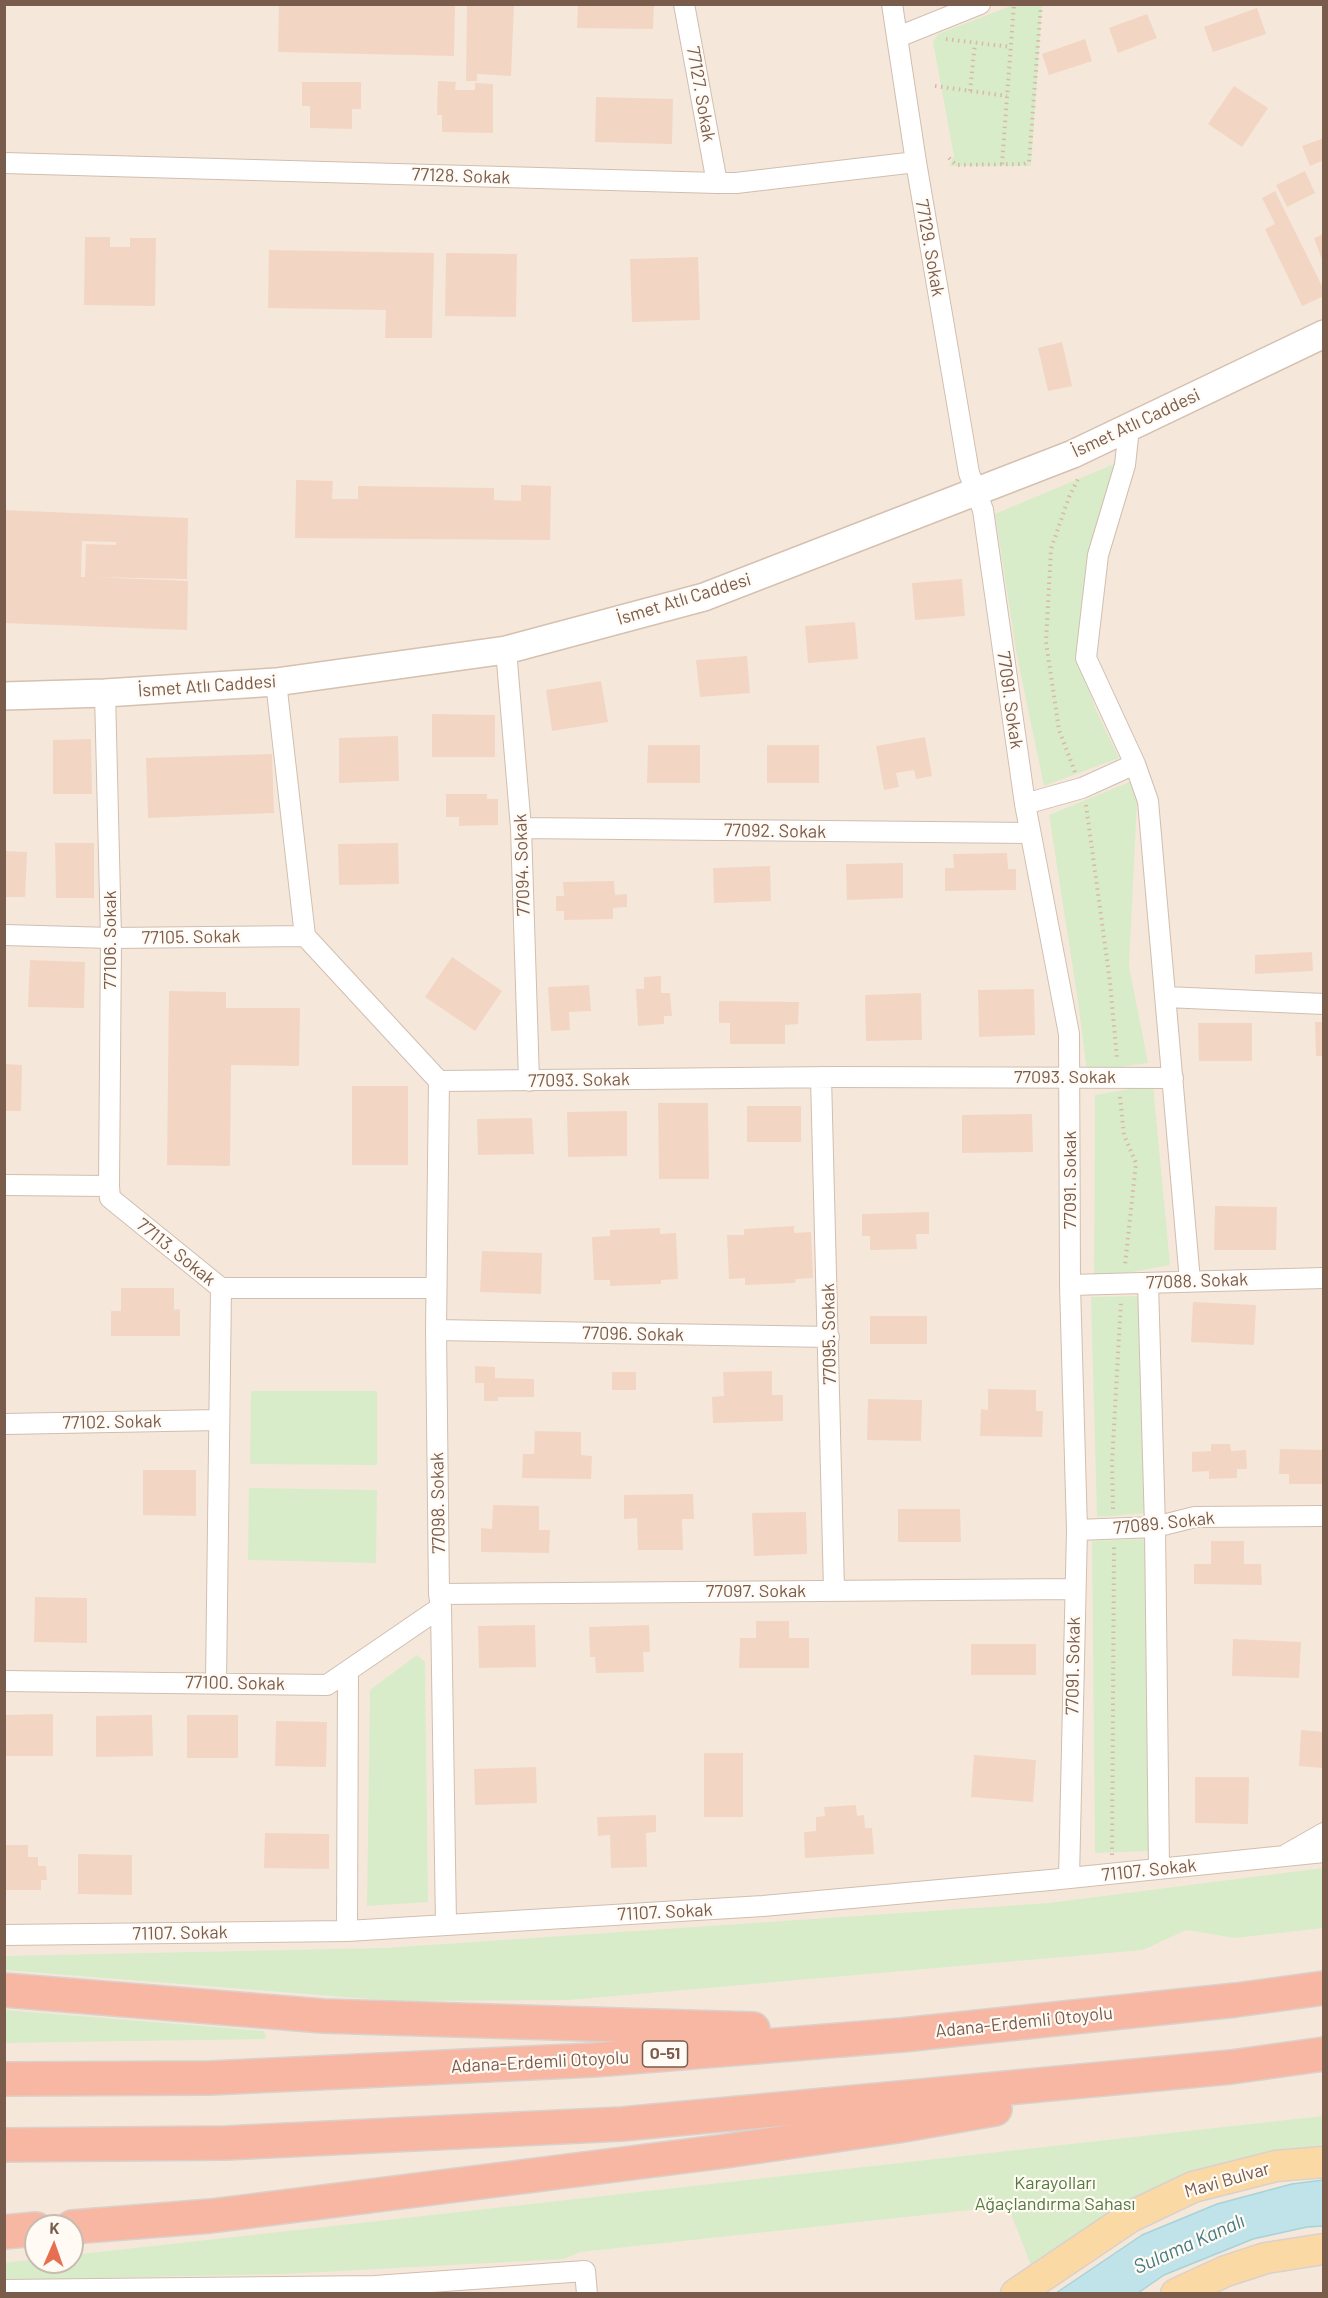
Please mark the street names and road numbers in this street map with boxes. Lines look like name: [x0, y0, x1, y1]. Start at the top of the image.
street label: 77127. Sokak: [682, 44, 720, 144]
street label: 77128. Sokak: [411, 163, 511, 189]
street label: 77129. Sokak: [911, 198, 949, 298]
street label: İsmet Atlı Caddesi: [1069, 384, 1203, 462]
street label: İsmet Atlı Caddesi: [614, 568, 754, 630]
street label: 77091. Sokak: [992, 650, 1028, 750]
street label: İsmet Atlı Caddesi: [137, 670, 277, 702]
street label: 77094. Sokak: [509, 813, 535, 917]
street label: 77092. Sokak: [724, 819, 826, 843]
street label: 77106. Sokak: [99, 891, 121, 989]
street label: 77105. Sokak: [141, 925, 241, 949]
street label: 77093. Sokak: [1014, 1066, 1116, 1088]
street label: 77093. Sokak: [528, 1068, 630, 1092]
street label: 77091. Sokak: [1059, 1131, 1081, 1229]
street label: 77113. Sokak: [132, 1214, 220, 1290]
street label: 77088. Sokak: [1146, 1268, 1248, 1294]
street label: 77095. Sokak: [817, 1283, 841, 1385]
street label: 77096. Sokak: [582, 1322, 684, 1346]
street label: 77102. Sokak: [62, 1410, 162, 1434]
street label: 77098. Sokak: [426, 1452, 450, 1554]
street label: 77089. Sokak: [1112, 1507, 1216, 1539]
street label: 77097. Sokak: [706, 1580, 806, 1602]
street label: 77091. Sokak: [1061, 1617, 1085, 1715]
street label: 77100. Sokak: [185, 1671, 285, 1695]
street label: 71107. Sokak: [1101, 1854, 1197, 1886]
street label: 71107. Sokak: [617, 1899, 713, 1925]
street label: 71107. Sokak: [132, 1921, 228, 1945]
street label: Adana-Erdemli Otoyolu: [934, 2002, 1114, 2042]
road number: O-51: [642, 2041, 688, 2067]
street label: Adana-Erdemli Otoyolu: [450, 2047, 630, 2077]
street label: Mavi Bulvar: [1182, 2158, 1272, 2202]

